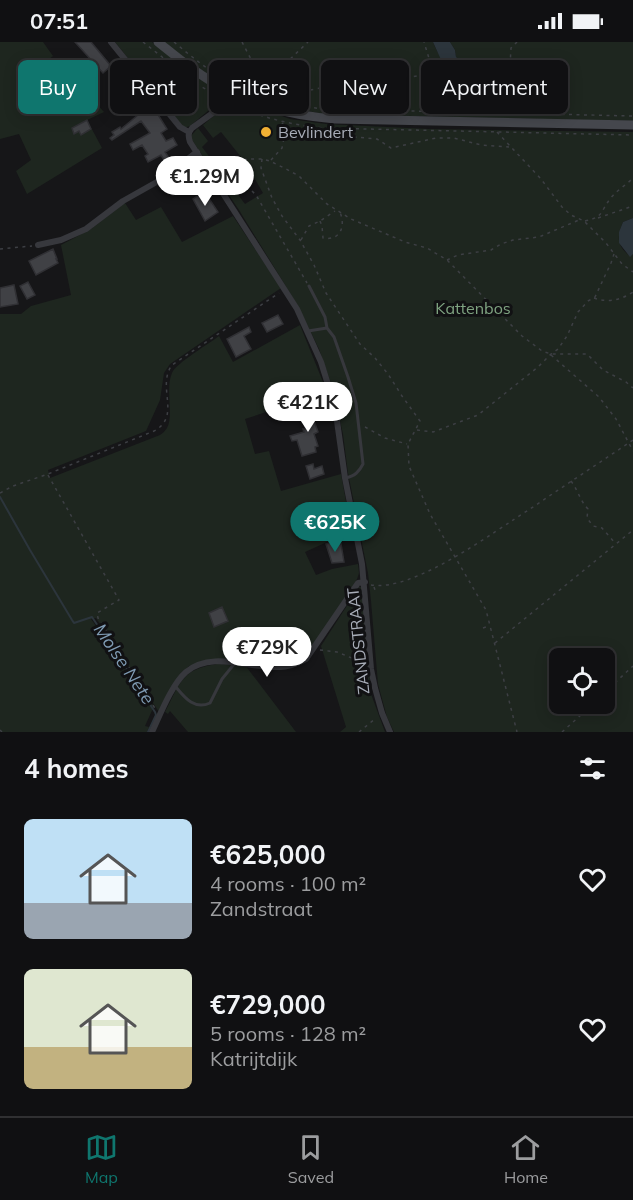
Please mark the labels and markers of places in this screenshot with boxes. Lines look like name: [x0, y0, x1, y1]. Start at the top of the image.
place label: Bevlindert: [278, 122, 354, 142]
marker: Bevlindert: [259, 125, 273, 139]
pin: €1.29M: [156, 156, 254, 207]
pin: €421K: [266, 382, 350, 433]
pin: €625K: [293, 502, 377, 553]
pin: €729K: [225, 627, 309, 678]

